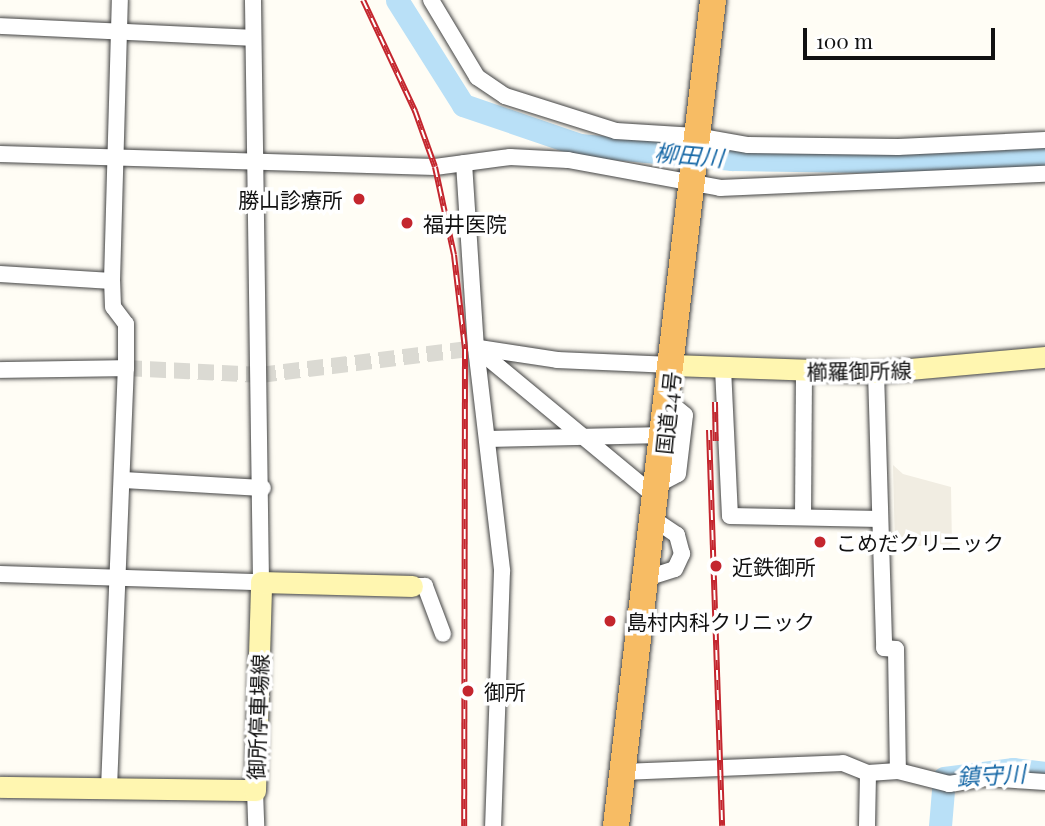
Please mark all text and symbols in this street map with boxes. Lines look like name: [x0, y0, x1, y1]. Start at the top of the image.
scale bar: [807, 14, 1000, 58]
text: 100 m: [816, 26, 873, 54]
water label: 柳田川: [653, 138, 725, 172]
place label: 勝山診療所: [238, 186, 343, 212]
marker: 勝山診療所: [349, 189, 369, 209]
place label: 福井医院: [423, 210, 507, 236]
marker: 福井医院: [397, 213, 417, 233]
street label: 櫛羅御所線: [806, 356, 912, 384]
street label: 国道24号: [650, 370, 684, 456]
place label: こめだクリニック: [836, 529, 1004, 555]
marker: こめだクリニック: [810, 532, 830, 552]
place label: 近鉄御所: [732, 553, 816, 579]
marker: 近鉄御所: [706, 556, 726, 576]
place label: 島村内科クリニック: [626, 608, 815, 634]
marker: 島村内科クリニック: [600, 611, 620, 631]
street label: 御所停車場線: [242, 654, 272, 780]
place label: 御所: [484, 678, 526, 704]
marker: 御所: [458, 681, 478, 701]
water label: 鎮守川: [956, 759, 1026, 791]

